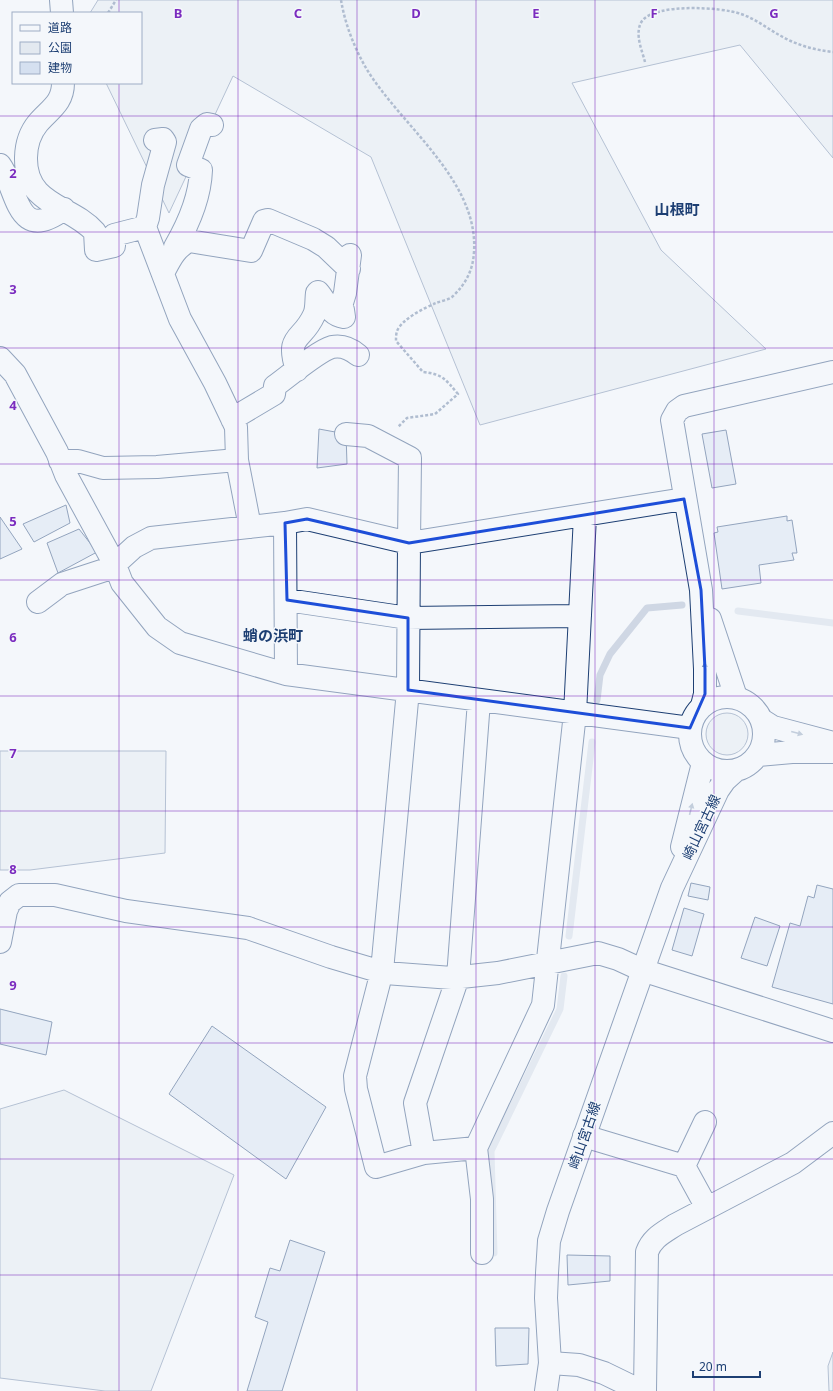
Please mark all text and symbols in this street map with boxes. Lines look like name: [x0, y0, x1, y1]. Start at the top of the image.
text: B: [174, 4, 182, 22]
text: C: [294, 4, 302, 22]
text: D: [411, 4, 421, 22]
text: E: [532, 4, 540, 22]
text: F: [650, 4, 658, 22]
text: G: [769, 4, 779, 22]
legend: [12, 12, 142, 84]
text: 道路: [48, 19, 72, 36]
text: 公園: [48, 39, 72, 56]
text: 建物: [48, 59, 72, 76]
text: 2: [9, 164, 17, 182]
district label: 山根町: [654, 199, 700, 219]
text: 3: [9, 280, 17, 298]
text: 4: [9, 396, 17, 414]
text: 5: [9, 512, 17, 530]
district label: 蛸の浜町: [243, 625, 303, 645]
text: 6: [9, 628, 17, 646]
one-way arrow: [702, 661, 708, 674]
one-way arrow: [791, 730, 803, 736]
text: 7: [9, 744, 17, 762]
street label: 崎山宮古線: [678, 791, 724, 863]
one-way arrow: [688, 803, 694, 815]
text: 8: [9, 860, 17, 878]
text: 9: [9, 976, 17, 994]
street label: 崎山宮古線: [564, 1099, 604, 1171]
scale bar: [693, 1353, 760, 1379]
text: 20 m: [699, 1358, 727, 1375]

